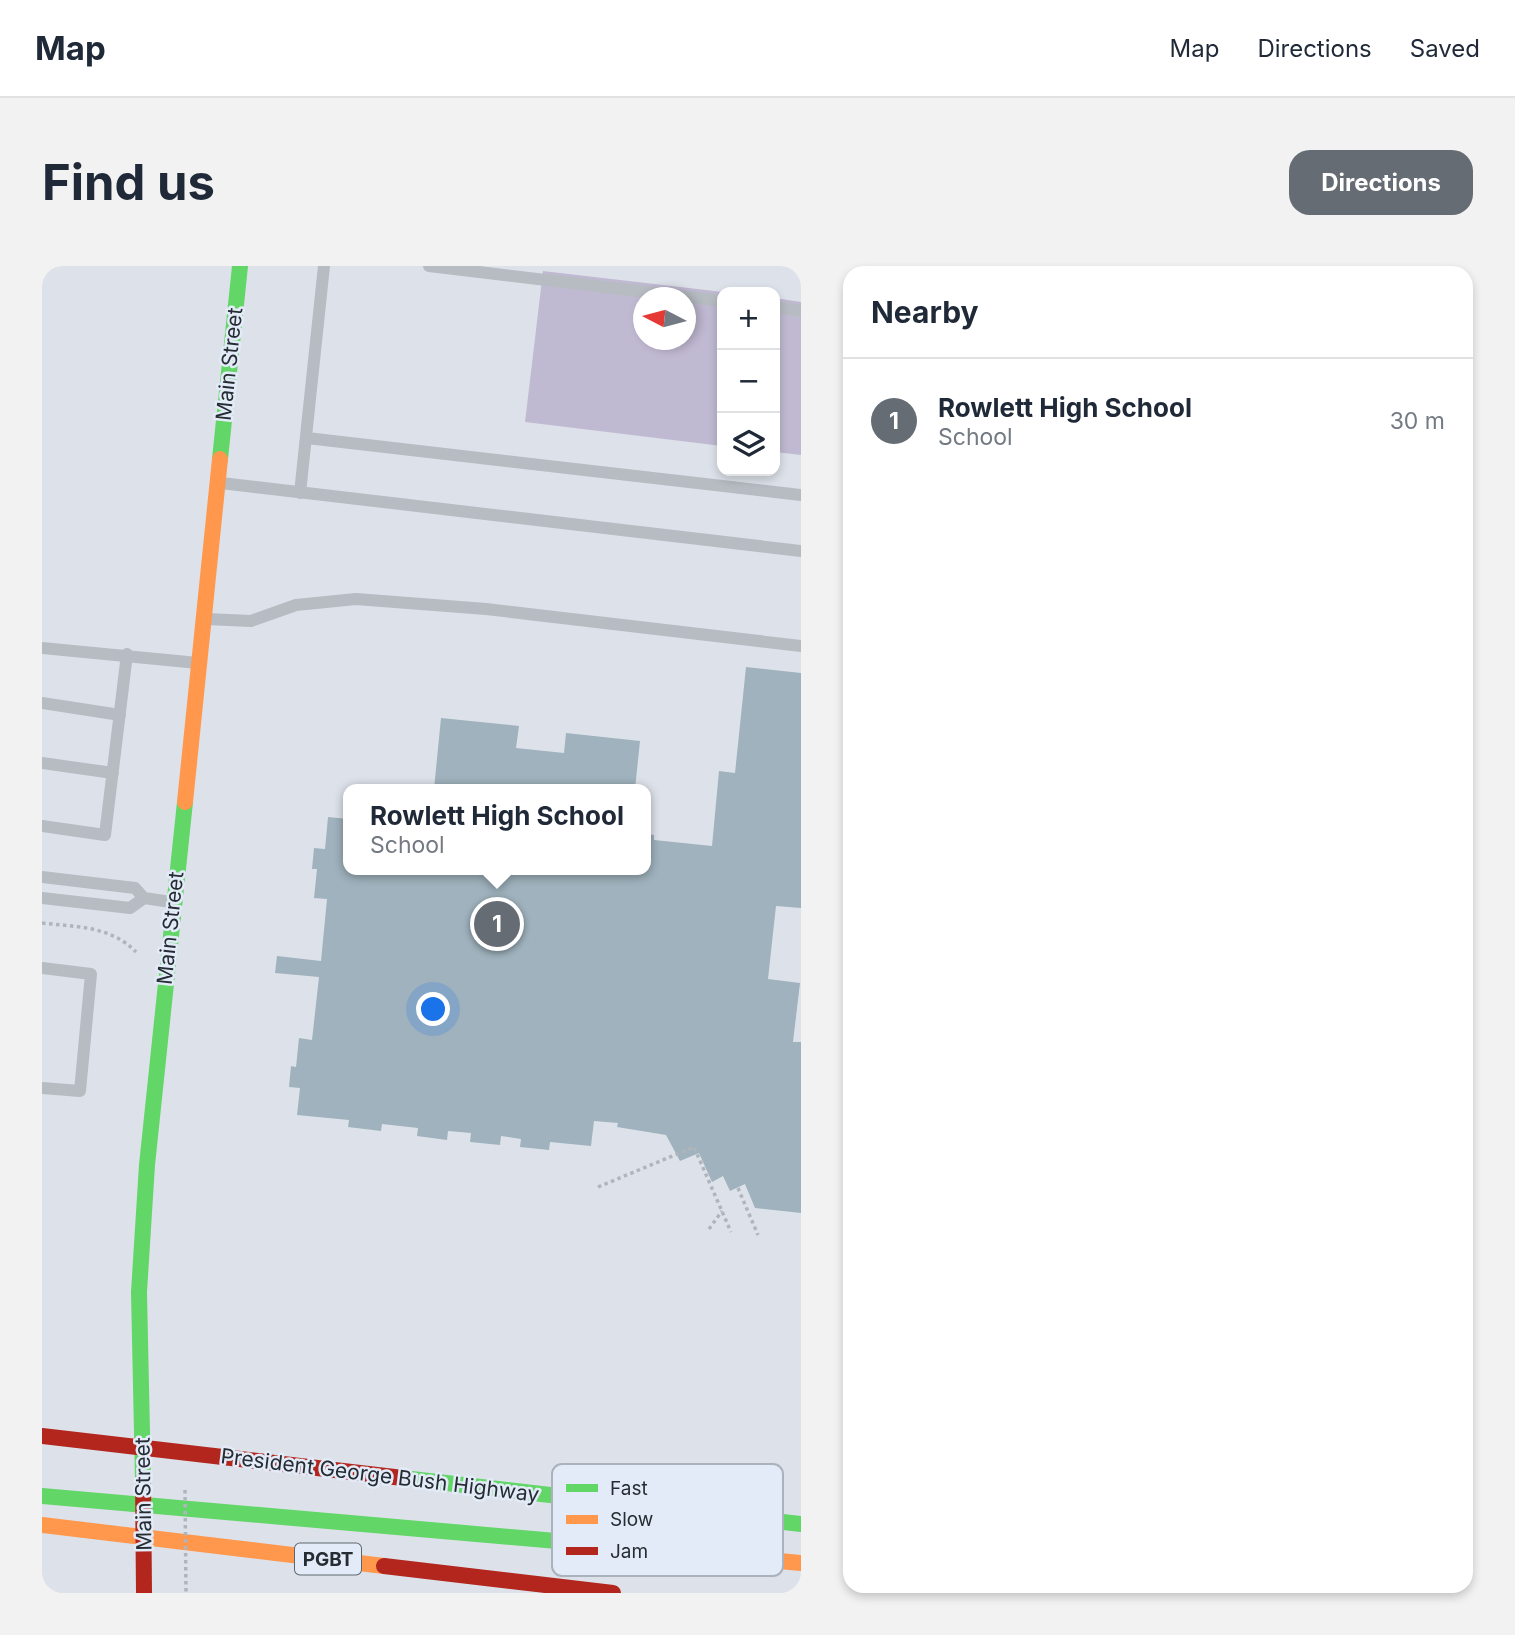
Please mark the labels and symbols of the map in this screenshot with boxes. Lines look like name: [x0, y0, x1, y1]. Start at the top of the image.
north arrow: [633, 287, 696, 350]
street label: Main Street: [211, 306, 247, 422]
street label: Main Street: [152, 870, 188, 986]
pin: 1: [474, 898, 520, 950]
your location: [416, 992, 450, 1026]
street label: Main Street: [130, 1437, 156, 1551]
street label: President George Bush Highway: [219, 1443, 541, 1507]
legend: [552, 1464, 783, 1576]
text: Fast: [610, 1477, 648, 1500]
text: Slow: [610, 1508, 653, 1531]
text: Jam: [610, 1540, 648, 1563]
road number: PGBT: [295, 1544, 361, 1574]

